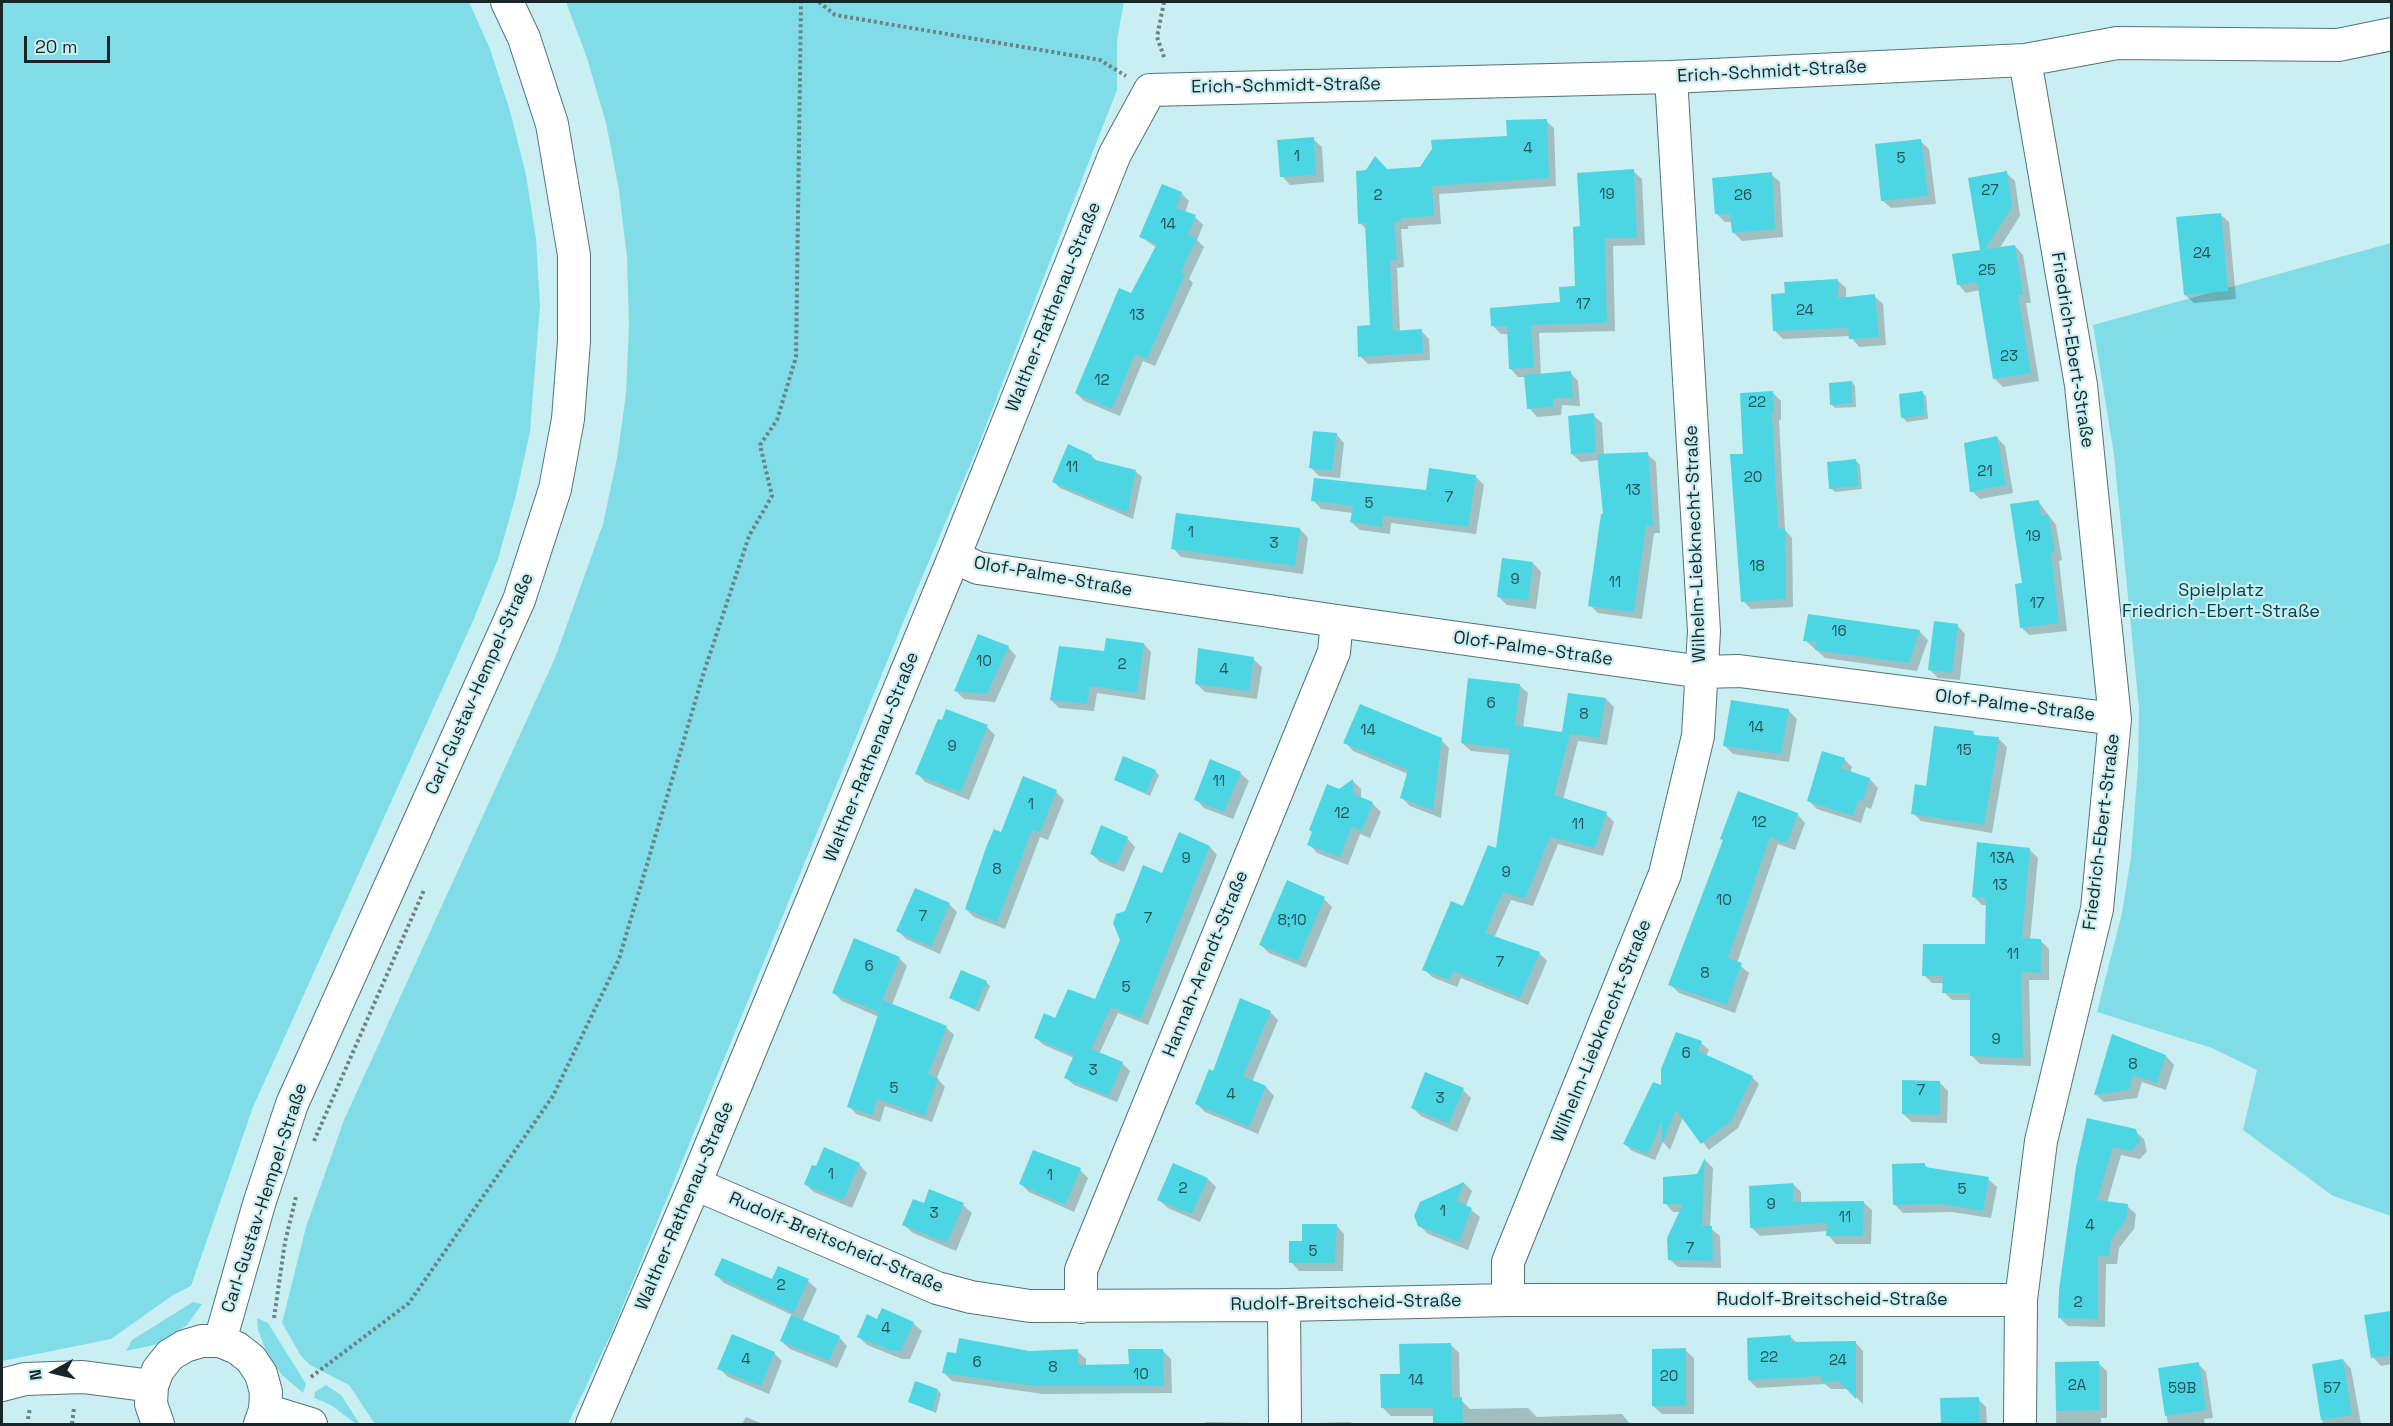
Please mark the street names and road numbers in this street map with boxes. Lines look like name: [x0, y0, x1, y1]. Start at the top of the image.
street label: Erich-Schmidt-Straße: [1677, 56, 1867, 88]
street label: Erich-Schmidt-Straße: [1191, 74, 1381, 98]
street label: Walther-Rathenau-Straße: [1002, 199, 1106, 415]
street label: Friedrich-Ebert-Straße: [2046, 251, 2098, 449]
street label: Wilhelm-Liebknecht-Straße: [1681, 425, 1711, 663]
street label: Olof-Palme-Straße: [972, 552, 1134, 602]
street label: Carl-Gustav-Hempel-Straße: [421, 570, 539, 798]
street label: Olof-Palme-Straße: [1452, 627, 1614, 671]
street label: Walther-Rathenau-Straße: [820, 649, 924, 865]
street label: Olof-Palme-Straße: [1934, 685, 2096, 727]
street label: Friedrich-Ebert-Straße: [2079, 733, 2125, 931]
street label: Hannah-Arendt-Straße: [1159, 868, 1253, 1060]
street label: Wilhelm-Liebknecht-Straße: [1547, 917, 1657, 1145]
street label: Carl-Gustav-Hempel-Straße: [218, 1080, 312, 1316]
street label: Walther-Rathenau-Straße: [631, 1098, 739, 1314]
street label: Rudolf-Breitscheid-Straße: [725, 1188, 947, 1298]
street label: Rudolf-Breitscheid-Straße: [1716, 1289, 1948, 1311]
street label: Rudolf-Breitscheid-Straße: [1230, 1290, 1462, 1316]

